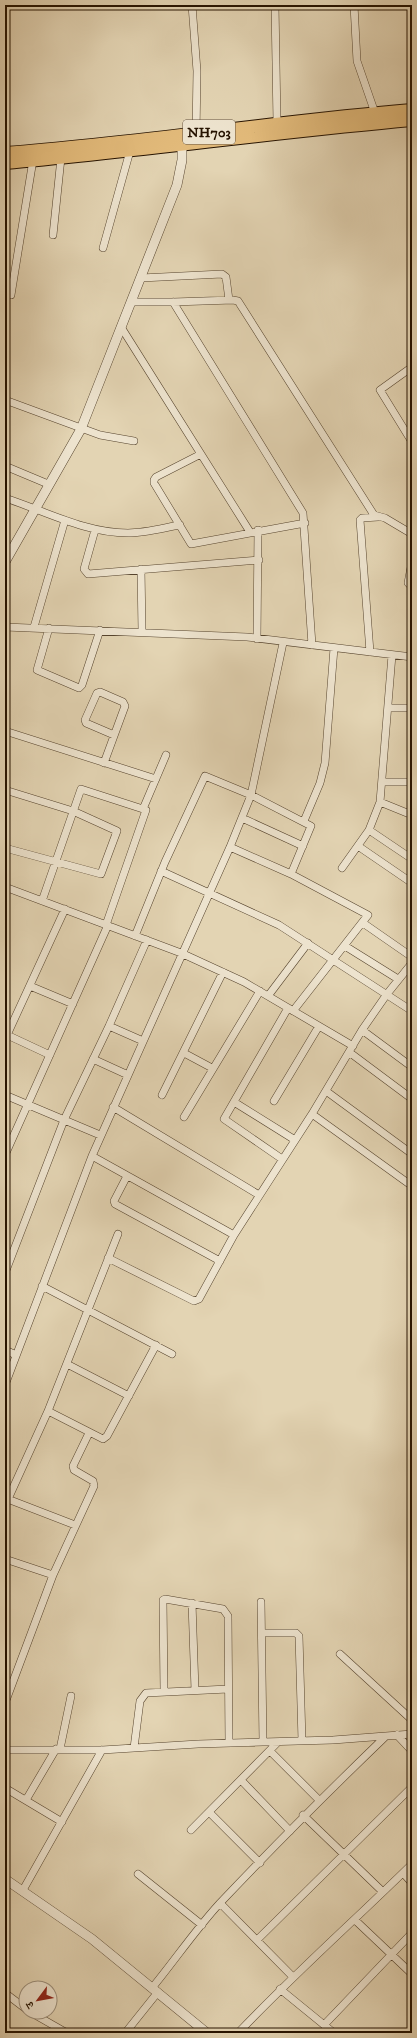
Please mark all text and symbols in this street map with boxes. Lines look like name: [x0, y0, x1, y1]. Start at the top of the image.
road number: NH703: [183, 120, 235, 144]
north arrow: [18, 1980, 58, 2020]
text: उ: [22, 1998, 38, 2012]

